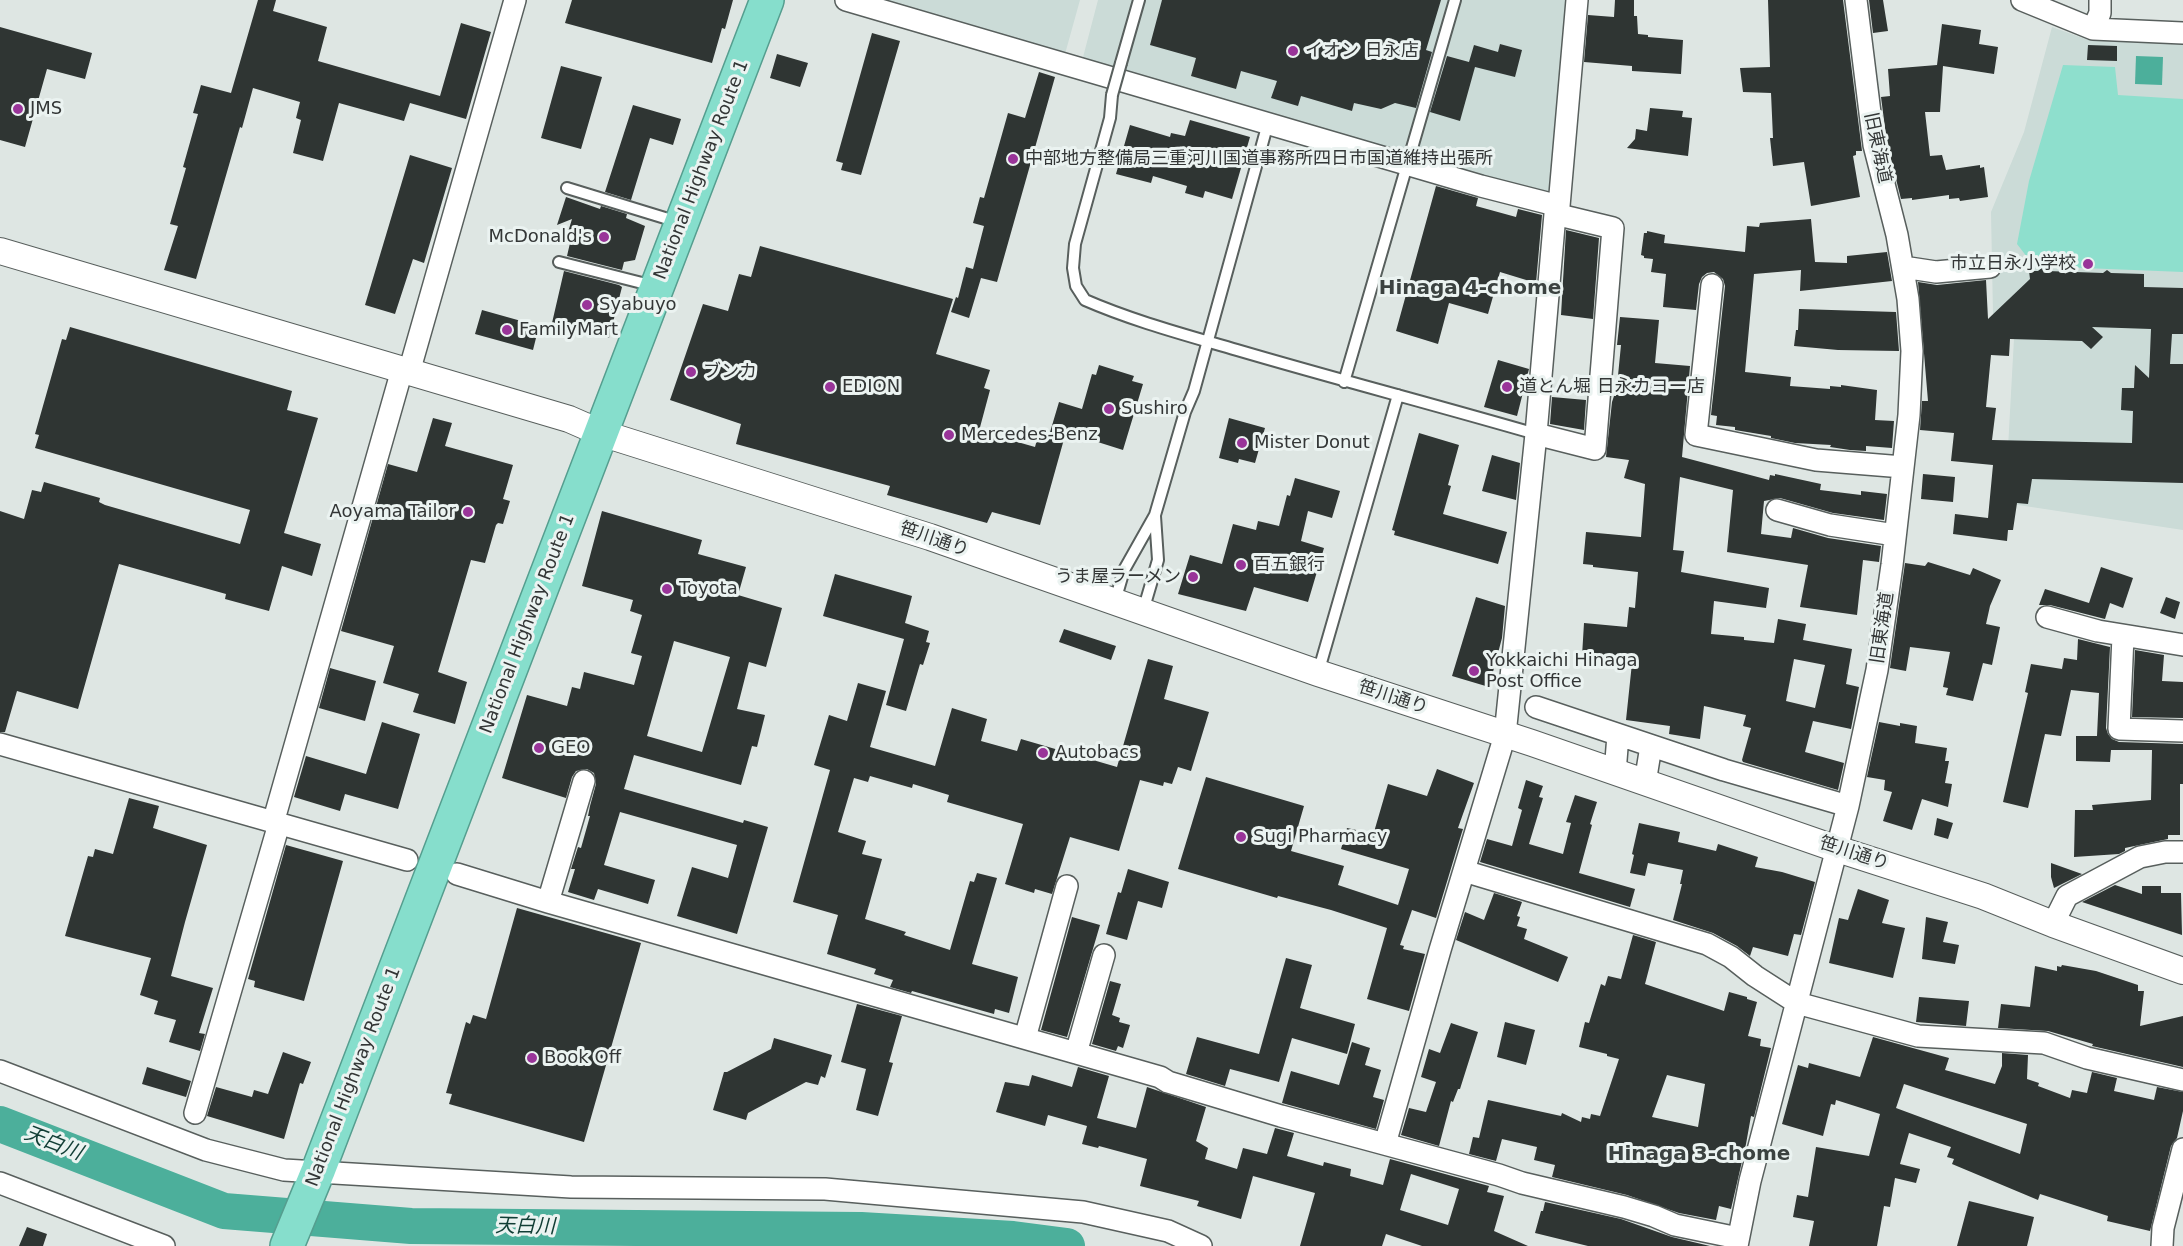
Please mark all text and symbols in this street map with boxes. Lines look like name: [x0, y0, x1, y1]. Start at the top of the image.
place label: イオン 日永店: [1305, 40, 1419, 62]
marker: イオン 日永店: [1286, 44, 1300, 58]
street label: National Highway Route 1: [650, 57, 754, 283]
place label: JMS: [30, 98, 62, 120]
marker: JMS: [11, 102, 25, 116]
street label: 旧東海道: [1859, 111, 1895, 185]
place label: 中部地方整備局三重河川国道事務所四日市国道維持出張所: [1025, 148, 1493, 170]
marker: 中部地方整備局三重河川国道事務所四日市国道維持出張所: [1006, 152, 1020, 166]
place label: McDonald's: [489, 226, 592, 248]
marker: McDonald's: [597, 230, 611, 244]
place label: 市立日永小学校: [1950, 253, 2076, 275]
marker: 市立日永小学校: [2081, 257, 2095, 271]
district label: Hinaga 4-chome: [1379, 277, 1561, 301]
place label: Syabuyo: [599, 294, 677, 316]
marker: Syabuyo: [580, 298, 594, 312]
place label: FamilyMart: [519, 319, 618, 341]
marker: FamilyMart: [500, 323, 514, 337]
place label: ブンカ: [703, 361, 757, 383]
marker: ブンカ: [684, 365, 698, 379]
place label: EDION: [842, 376, 900, 398]
place label: 道とん堀 日永カヨー店: [1519, 376, 1705, 398]
marker: EDION: [823, 380, 837, 394]
marker: 道とん堀 日永カヨー店: [1500, 380, 1514, 394]
place label: Sushiro: [1121, 398, 1188, 420]
marker: Sushiro: [1102, 402, 1116, 416]
place label: Mercedes-Benz: [961, 424, 1098, 446]
marker: Mercedes-Benz: [942, 428, 956, 442]
place label: Mister Donut: [1254, 432, 1370, 454]
marker: Mister Donut: [1235, 436, 1249, 450]
place label: Aoyama Tailor: [330, 501, 456, 523]
marker: Aoyama Tailor: [461, 505, 475, 519]
street label: National Highway Route 1: [476, 511, 580, 737]
street label: 笹川通り: [896, 518, 972, 562]
place label: 百五銀行: [1253, 554, 1325, 576]
marker: 百五銀行: [1234, 558, 1248, 572]
place label: うま屋ラーメン: [1055, 566, 1181, 588]
marker: うま屋ラーメン: [1186, 570, 1200, 584]
place label: Toyota: [679, 578, 738, 600]
marker: Toyota: [660, 582, 674, 596]
street label: 旧東海道: [1867, 591, 1899, 665]
place label: Yokkaichi Hinaga Post Office: [1486, 650, 1638, 692]
marker: Yokkaichi Hinaga Post Office: [1467, 664, 1481, 678]
street label: 笹川通り: [1355, 677, 1431, 719]
place label: GEO: [551, 737, 590, 759]
marker: GEO: [532, 741, 546, 755]
place label: Autobacs: [1055, 742, 1139, 764]
marker: Autobacs: [1036, 746, 1050, 760]
place label: Sugi Pharmacy: [1253, 826, 1387, 848]
marker: Sugi Pharmacy: [1234, 830, 1248, 844]
street label: 笹川通り: [1816, 833, 1892, 875]
street label: National Highway Route 1: [302, 964, 406, 1190]
place label: Book Off: [544, 1047, 621, 1069]
marker: Book Off: [525, 1051, 539, 1065]
water label: 天白川: [21, 1122, 85, 1166]
district label: Hinaga 3-chome: [1608, 1143, 1790, 1167]
water label: 天白川: [495, 1214, 555, 1240]

